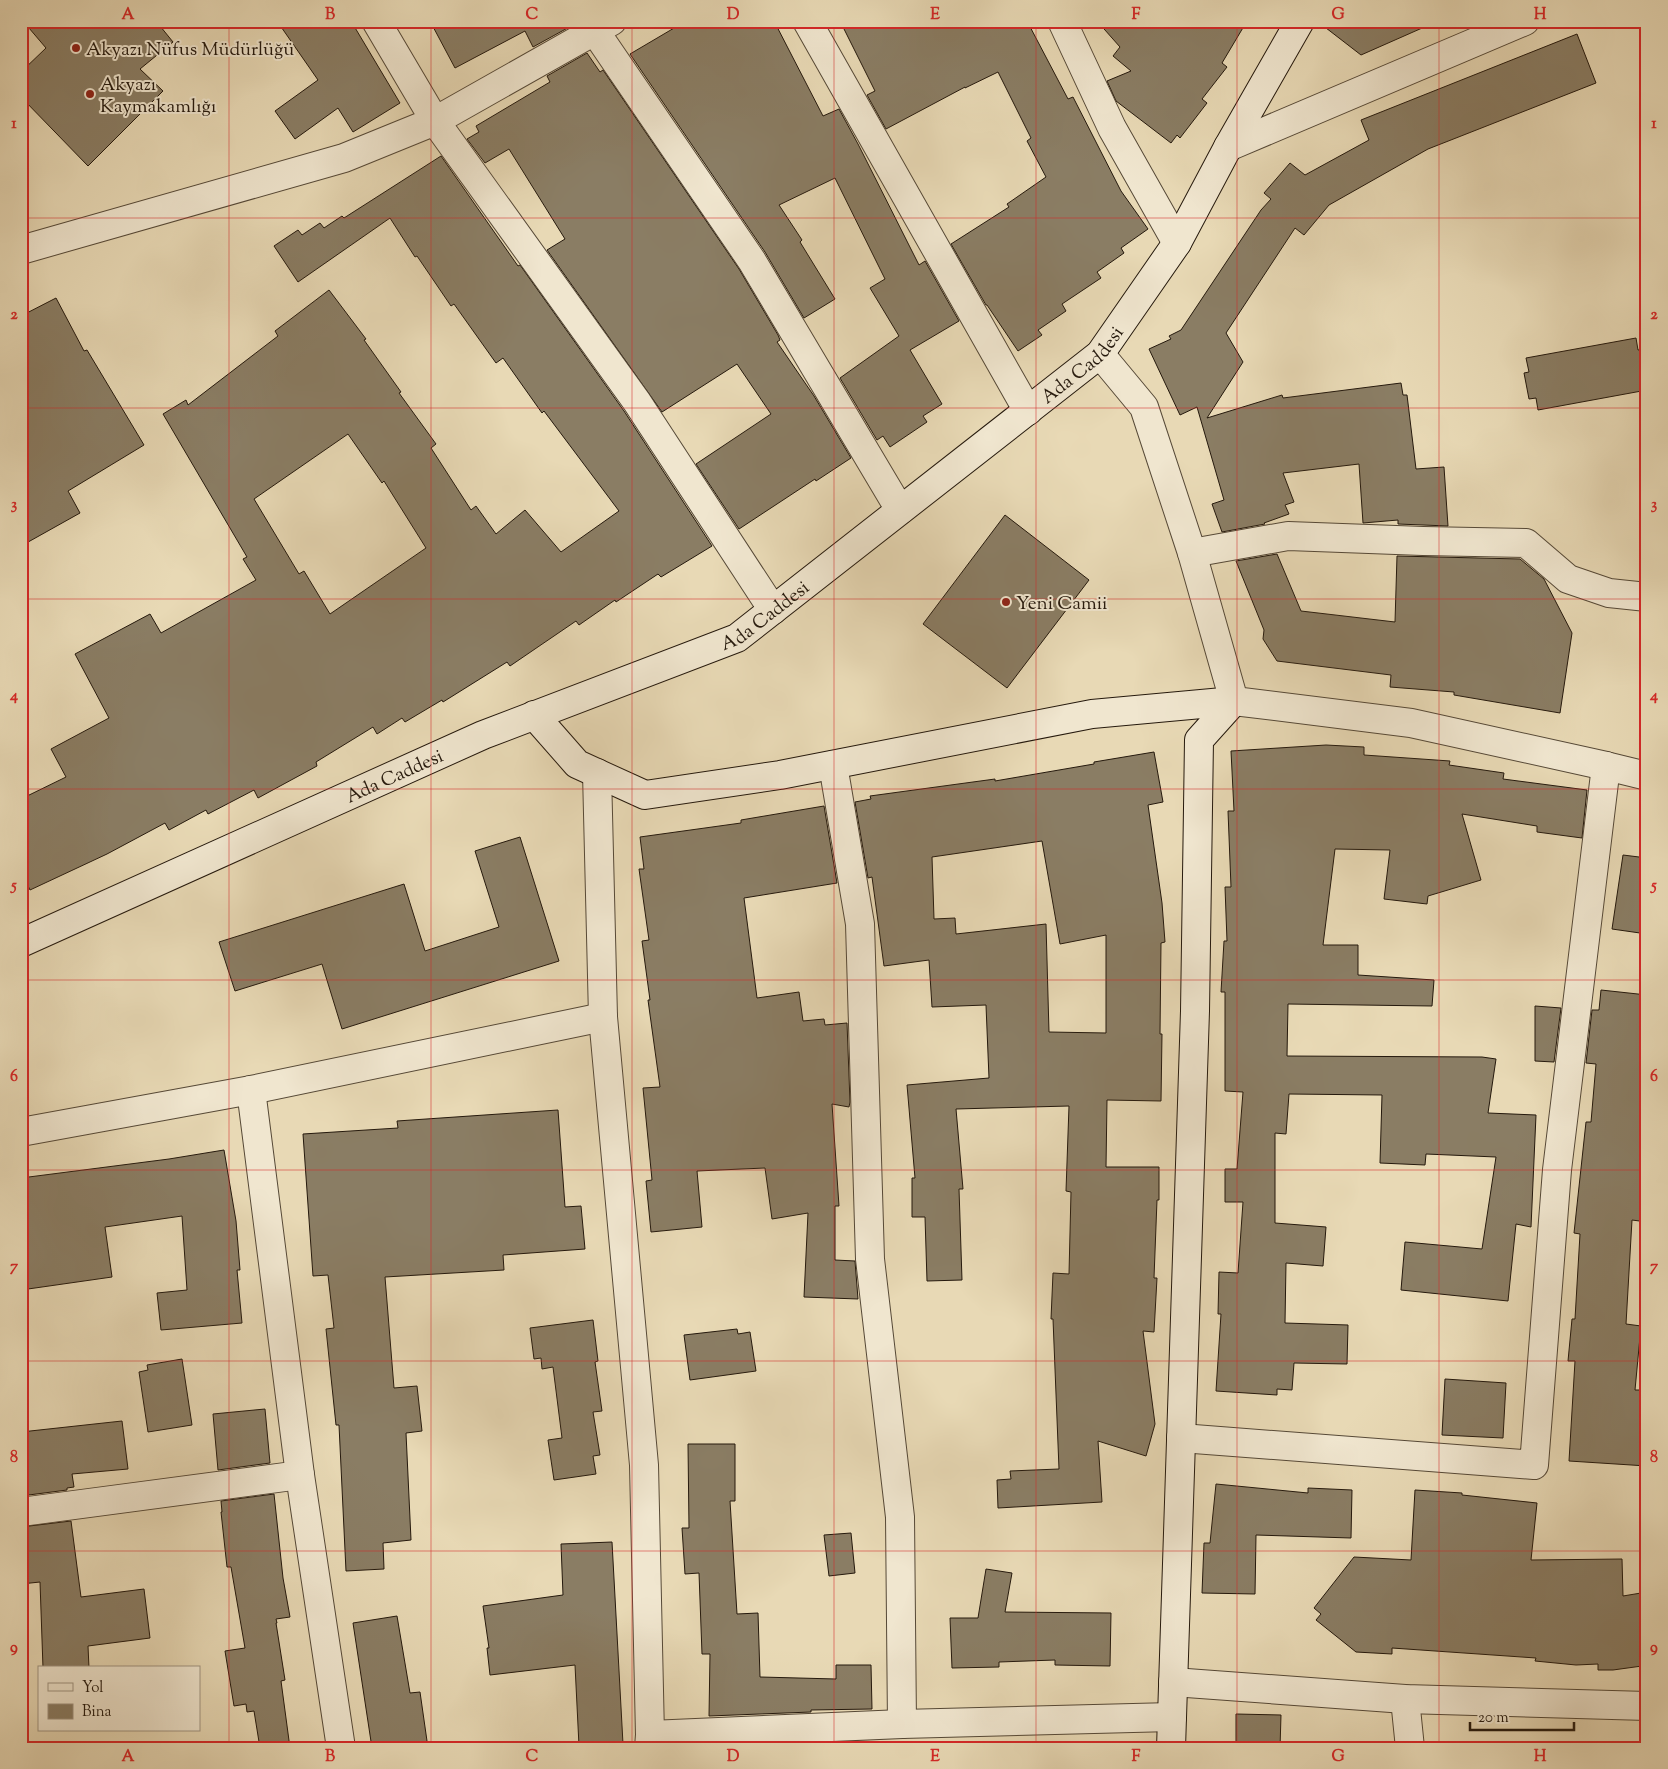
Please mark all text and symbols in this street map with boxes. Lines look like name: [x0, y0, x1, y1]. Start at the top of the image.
text: A: [122, 4, 135, 27]
text: B: [325, 4, 335, 27]
text: C: [526, 4, 539, 27]
text: D: [727, 4, 740, 27]
text: E: [930, 4, 940, 27]
text: F: [1132, 4, 1141, 27]
text: G: [1331, 4, 1345, 27]
text: H: [1534, 4, 1547, 27]
place label: Akyazı Nüfus Müdürlüğü: [86, 37, 294, 64]
marker: Akyazı Nüfus Müdürlüğü: [70, 42, 82, 54]
place label: Akyazı Kaymakamlığı: [100, 72, 216, 121]
marker: Akyazı Kaymakamlığı: [84, 88, 96, 100]
text: 1: [11, 113, 17, 136]
text: 1: [1651, 113, 1657, 136]
text: 2: [10, 304, 18, 327]
text: 2: [1650, 304, 1658, 327]
street label: Ada Caddesi: [1036, 322, 1131, 411]
text: 3: [11, 494, 18, 517]
text: 3: [1651, 494, 1658, 517]
street label: Ada Caddesi: [717, 575, 816, 659]
place label: Yeni Camii: [1016, 591, 1108, 618]
marker: Yeni Camii: [1000, 596, 1012, 608]
text: 4: [9, 685, 18, 708]
text: 4: [1649, 685, 1658, 708]
street label: Ada Caddesi: [342, 744, 448, 811]
text: 5: [9, 875, 17, 898]
text: 5: [1649, 875, 1657, 898]
text: 6: [10, 1066, 18, 1089]
text: 6: [1650, 1066, 1658, 1089]
text: 7: [10, 1256, 19, 1279]
text: 7: [1650, 1256, 1659, 1279]
text: 8: [10, 1447, 18, 1470]
text: 8: [1650, 1447, 1658, 1470]
text: 9: [10, 1637, 18, 1660]
text: 9: [1650, 1637, 1658, 1660]
legend: [38, 1666, 200, 1732]
text: Yol: [82, 1678, 104, 1699]
scale bar: [1470, 1699, 1574, 1731]
text: Bina: [82, 1702, 112, 1723]
text: 20 m: [1478, 1708, 1509, 1729]
text: A: [122, 1746, 135, 1769]
text: B: [325, 1746, 335, 1769]
text: C: [526, 1746, 539, 1769]
text: D: [727, 1746, 740, 1769]
text: E: [930, 1746, 940, 1769]
text: F: [1132, 1746, 1141, 1769]
text: G: [1331, 1746, 1345, 1769]
text: H: [1534, 1746, 1547, 1769]

